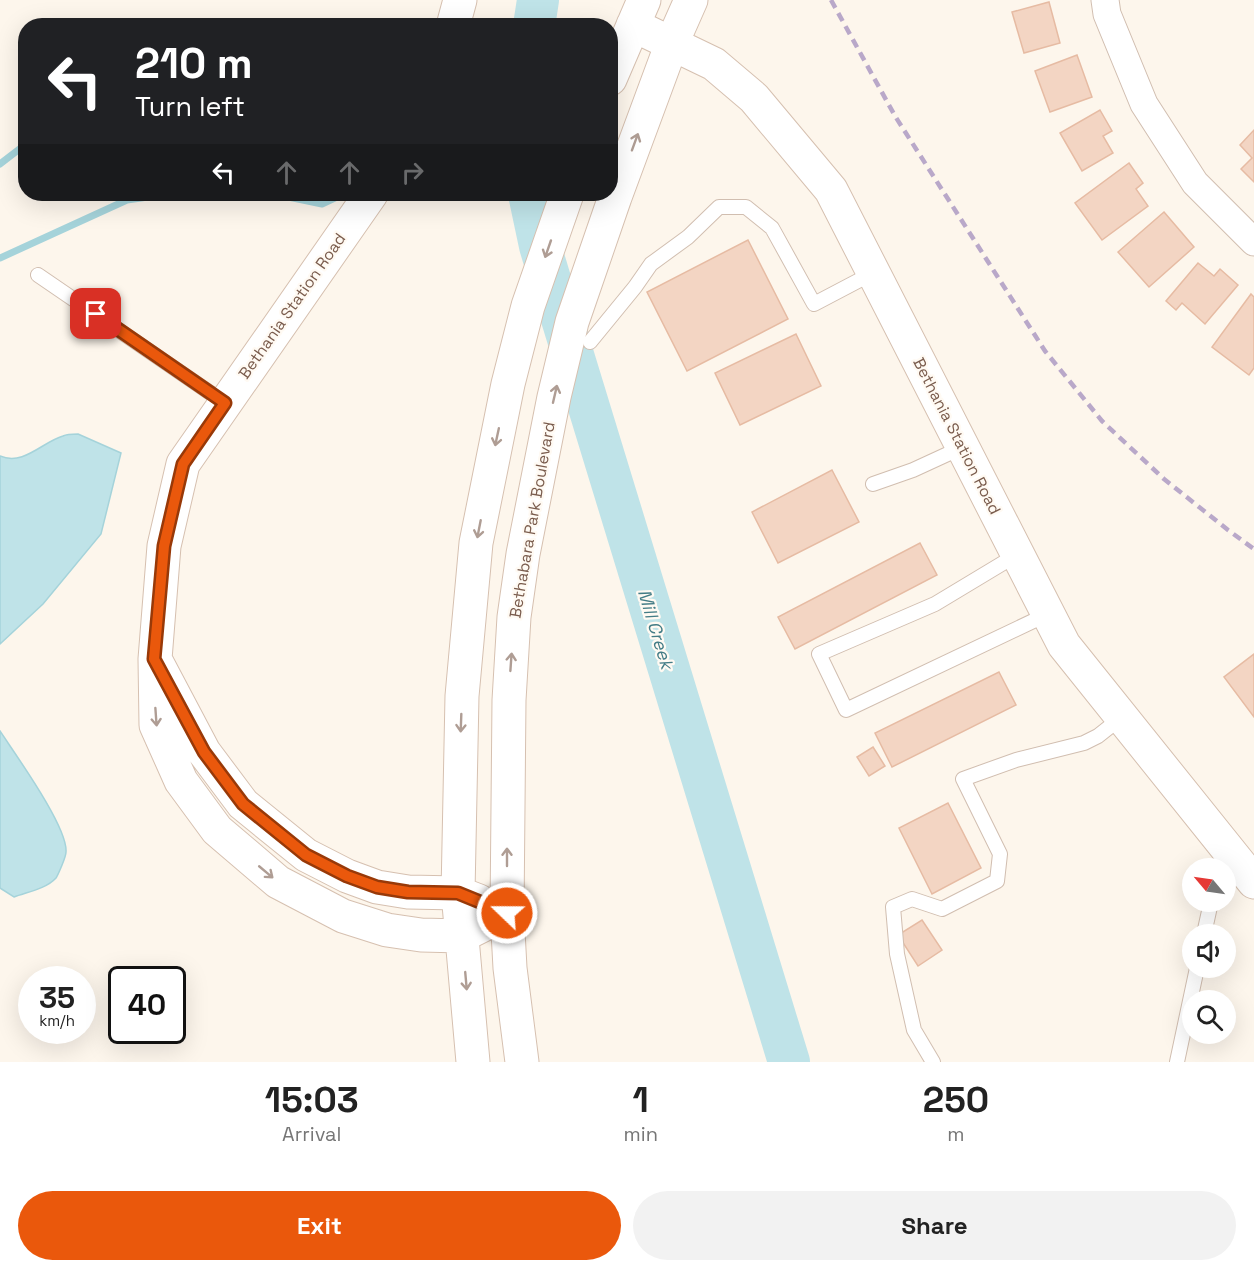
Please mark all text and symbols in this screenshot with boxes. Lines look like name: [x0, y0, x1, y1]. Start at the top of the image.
text: 210 m: [135, 37, 253, 90]
icon: left: [36, 42, 114, 120]
text: Turn left: [135, 89, 245, 124]
one-way arrow: [631, 133, 642, 152]
icon: left: [207, 156, 240, 189]
icon: ahead: [270, 156, 303, 189]
icon: ahead: [333, 156, 366, 189]
icon: right: [396, 156, 429, 189]
street label: Bethania Station Road: [234, 229, 350, 383]
one-way arrow: [541, 239, 552, 258]
pin: [70, 288, 121, 339]
icon: arrive: [79, 297, 112, 330]
street label: Bethania Station Road: [908, 354, 1006, 518]
one-way arrow: [550, 385, 561, 404]
street label: Bethabara Park Boulevard: [504, 420, 560, 620]
one-way arrow: [491, 427, 502, 446]
one-way arrow: [473, 519, 484, 539]
water label: Mill Creek: [633, 586, 680, 674]
one-way arrow: [506, 653, 517, 673]
one-way arrow: [151, 707, 162, 727]
one-way arrow: [455, 713, 467, 733]
one-way arrow: [501, 848, 513, 868]
north arrow: [1182, 858, 1236, 912]
map controls: [1182, 858, 1236, 1044]
one-way arrow: [258, 865, 273, 879]
position arrow: [475, 881, 539, 945]
button: sound: [1182, 924, 1236, 978]
speed limit sign: 40: [108, 966, 186, 1044]
one-way arrow: [460, 971, 471, 991]
text: 35: [39, 978, 75, 1017]
button: search: [1182, 990, 1236, 1044]
text: km/h: [39, 1011, 75, 1030]
text: 15:03: [265, 1077, 359, 1123]
text: 1: [633, 1077, 649, 1123]
text: 250: [923, 1077, 989, 1123]
text: Arrival: [282, 1121, 342, 1147]
text: min: [624, 1121, 658, 1147]
text: m: [947, 1121, 965, 1147]
button: Exit: [18, 1191, 621, 1260]
button: Share: [633, 1191, 1236, 1260]

